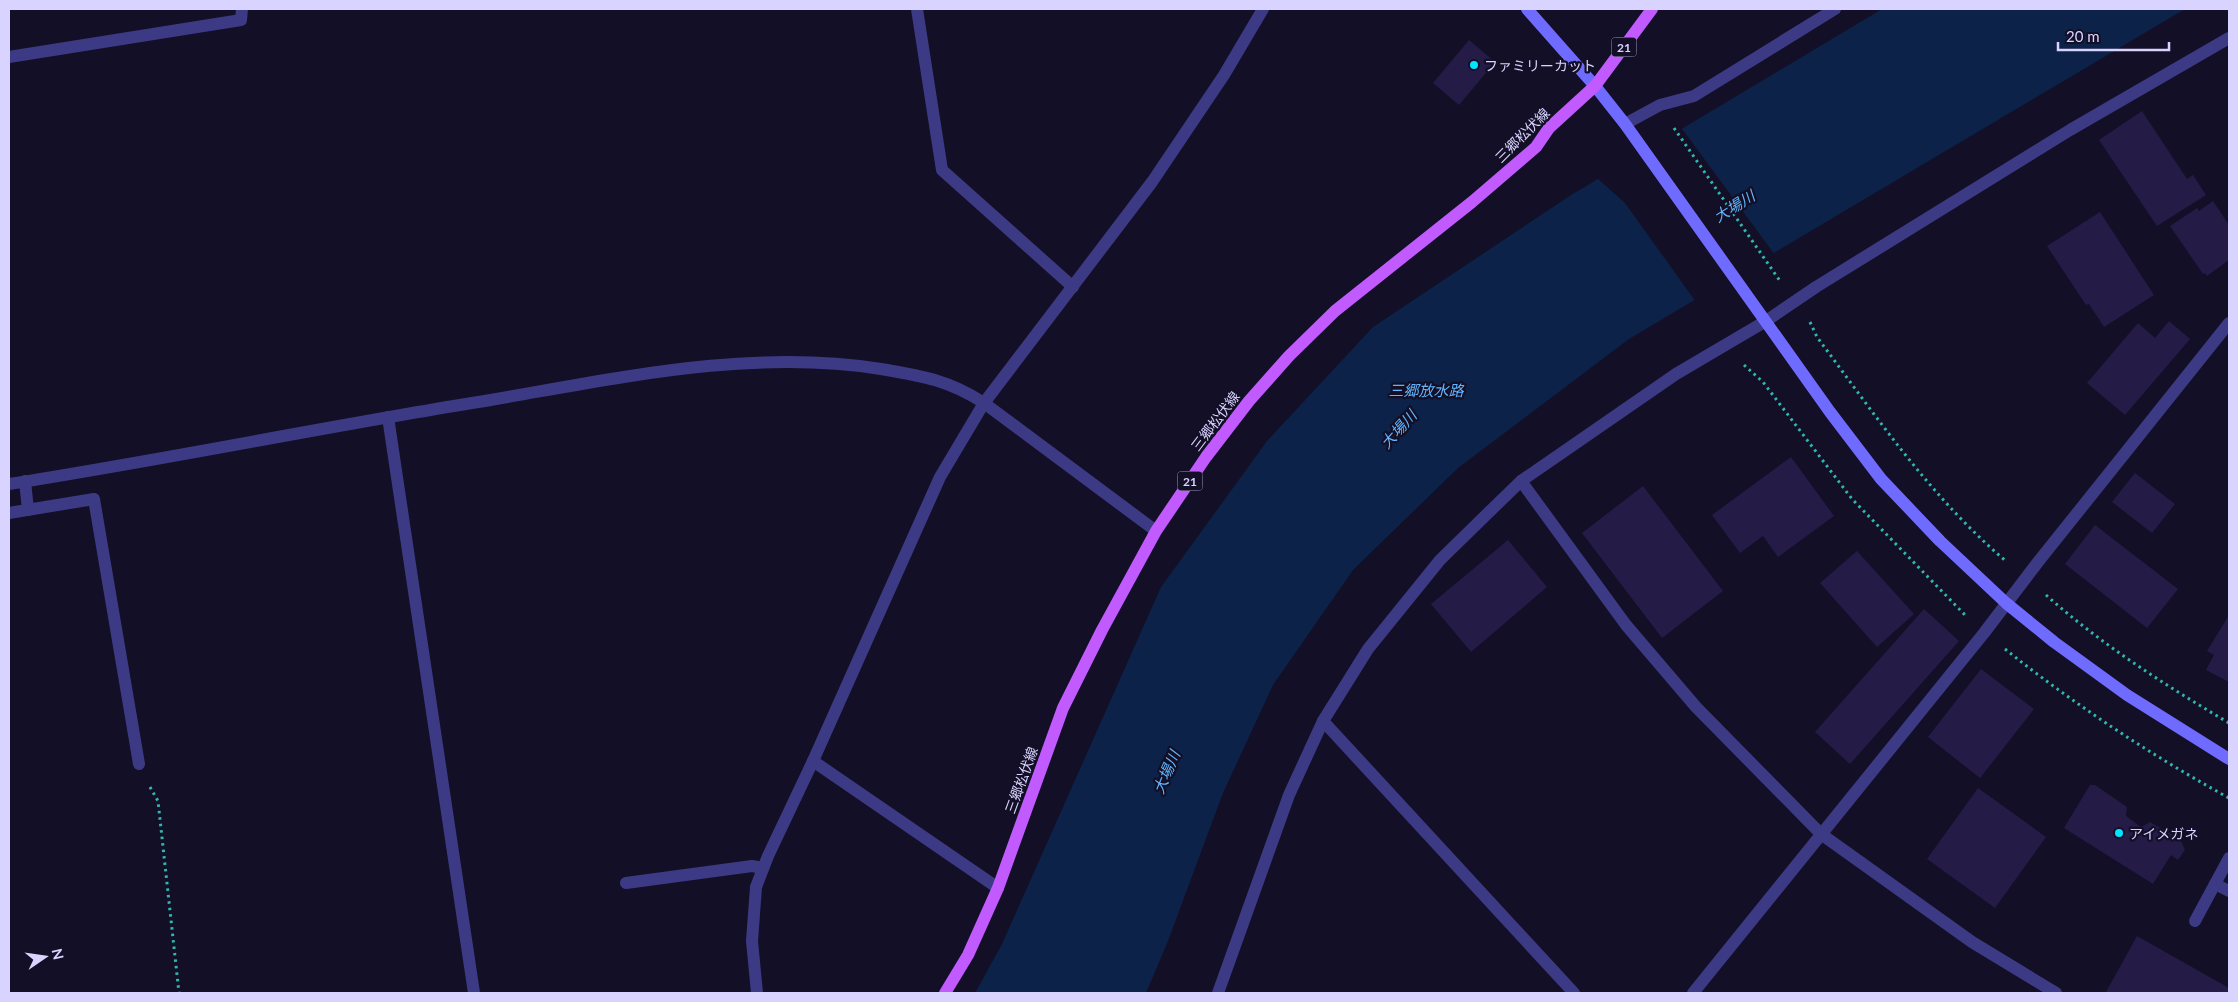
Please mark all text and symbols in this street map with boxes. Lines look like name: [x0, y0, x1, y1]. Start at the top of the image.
scale bar: [2058, 20, 2169, 52]
text: 20 m: [2066, 27, 2100, 45]
road number: 21: [1612, 38, 1636, 56]
place label: ファミリーカット: [1484, 57, 1596, 74]
marker: ファミリーカット: [1468, 59, 1480, 71]
street label: 三郷松伏線: [1491, 104, 1553, 166]
water label: 大場川: [1710, 185, 1760, 226]
water label: 三郷放水路: [1388, 381, 1465, 399]
street label: 三郷松伏線: [1187, 388, 1243, 454]
water label: 大場川: [1376, 405, 1421, 452]
road number: 21: [1178, 472, 1202, 491]
street label: 三郷松伏線: [1001, 744, 1041, 816]
water label: 大場川: [1149, 746, 1184, 796]
place label: アイメガネ: [2129, 825, 2198, 842]
marker: アイメガネ: [2113, 827, 2125, 839]
north arrow: [20, 932, 70, 982]
text: N: [49, 947, 68, 961]

